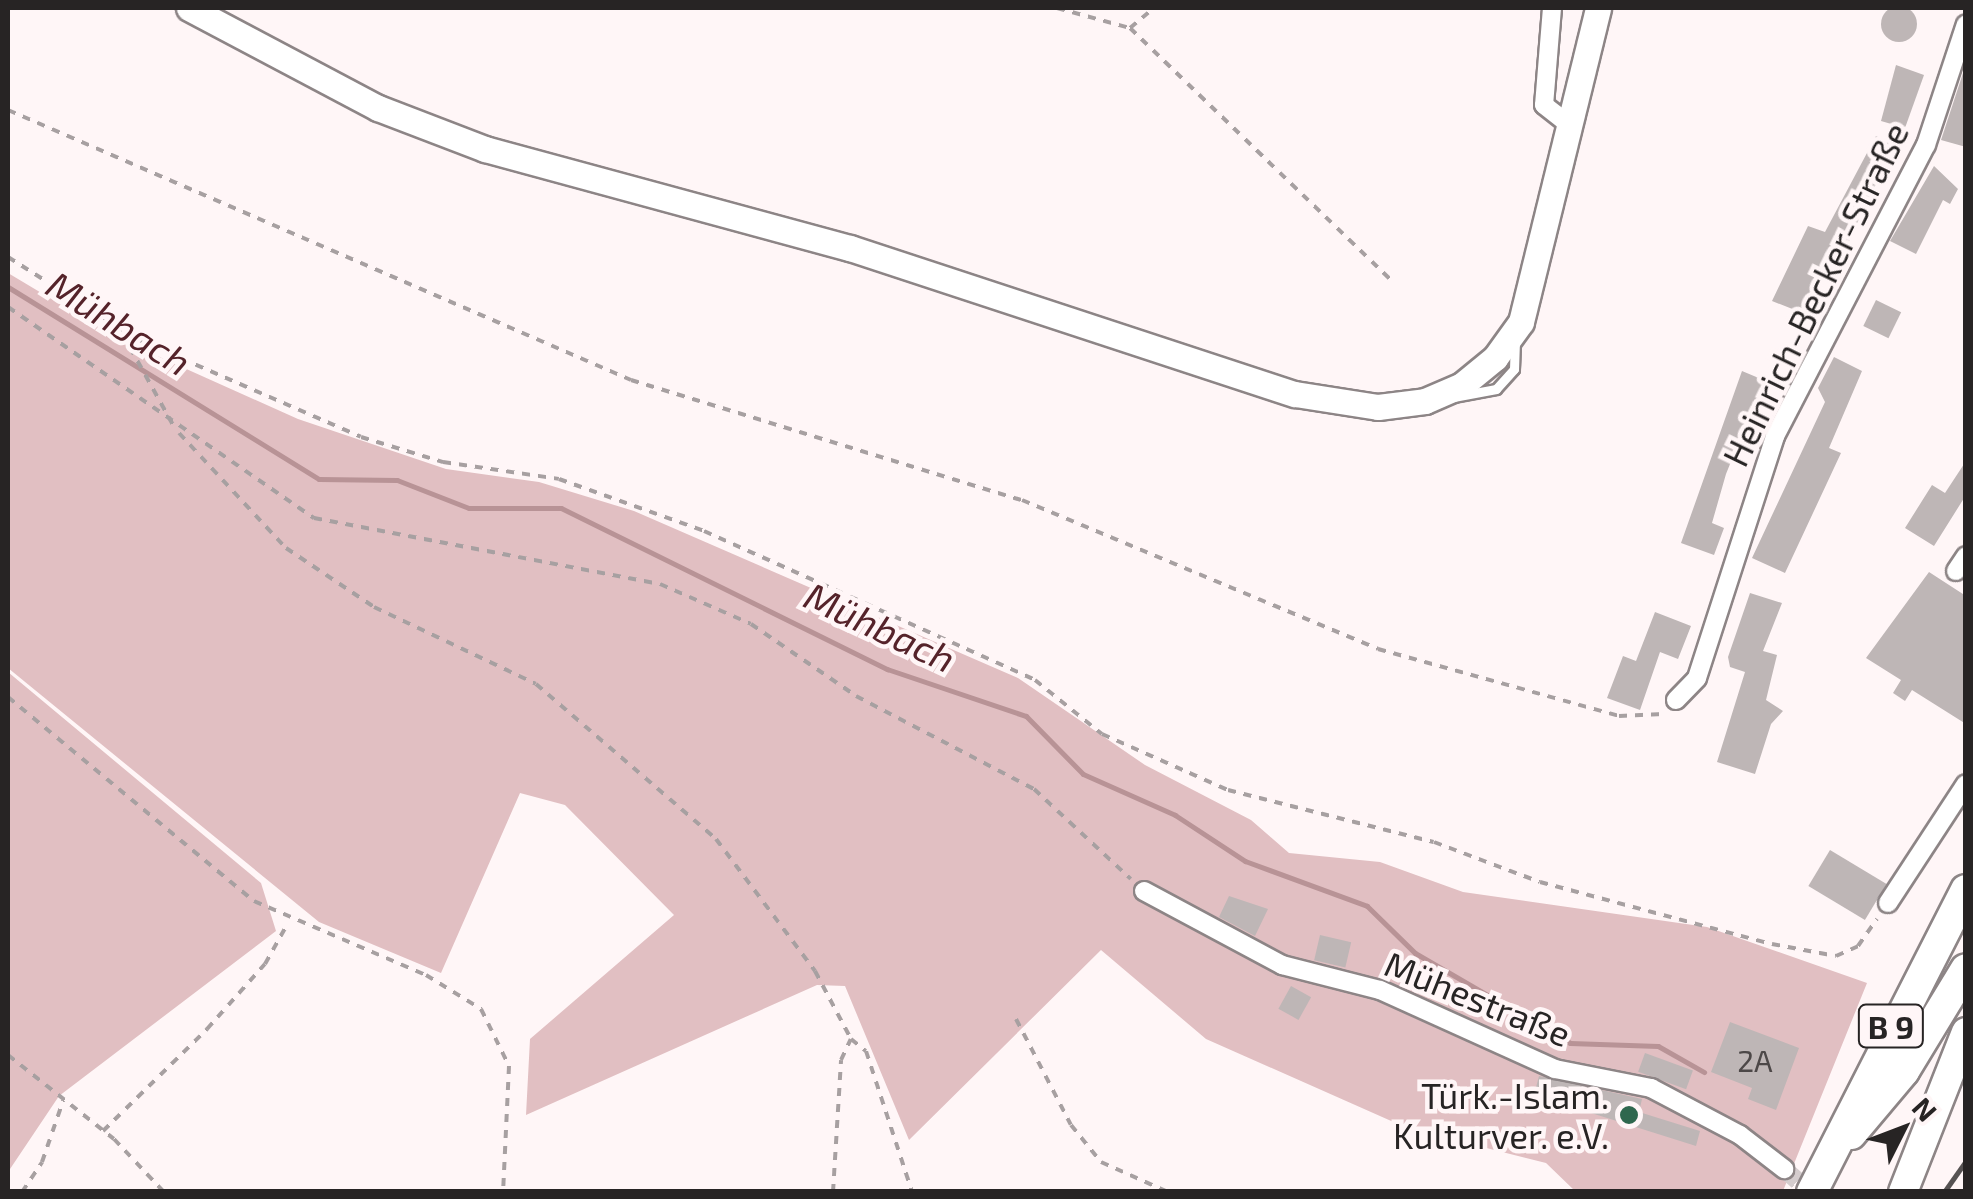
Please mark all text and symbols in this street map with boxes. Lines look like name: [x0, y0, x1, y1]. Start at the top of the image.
street label: Heinrich-Becker-Straße: [1714, 115, 1916, 473]
water label: Mühbach: [39, 261, 199, 385]
water label: Mühbach: [798, 572, 962, 682]
street label: Mühestraße: [1379, 942, 1577, 1054]
road number: B 9: [1856, 999, 1926, 1053]
house number: 2A: [1737, 1042, 1773, 1078]
place label: Türk.-Islam. Kulturver. e.V.: [1393, 1074, 1609, 1156]
north arrow: [1853, 1079, 1953, 1179]
text: N: [1906, 1090, 1945, 1128]
marker: Türk.-Islam. Kulturver. e.V.: [1618, 1104, 1640, 1126]

